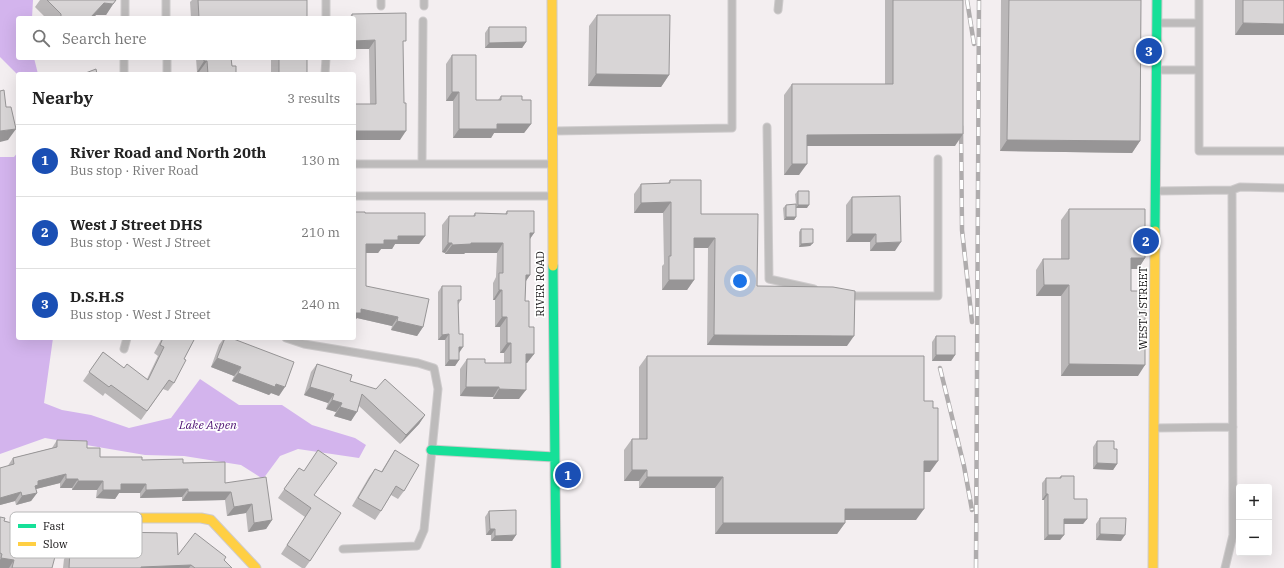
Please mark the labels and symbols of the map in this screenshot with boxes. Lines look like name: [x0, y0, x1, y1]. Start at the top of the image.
pin: 3: [1136, 36, 1162, 66]
pin: 2: [1133, 226, 1159, 256]
street label: RIVER ROAD: [533, 251, 547, 317]
street label: WEST J STREET: [1136, 266, 1150, 350]
your location: [730, 271, 750, 291]
water label: Lake Aspen: [178, 417, 237, 432]
pin: 1: [555, 460, 581, 490]
legend: [10, 512, 142, 558]
text: Fast: [43, 519, 65, 533]
text: Slow: [43, 537, 68, 551]

